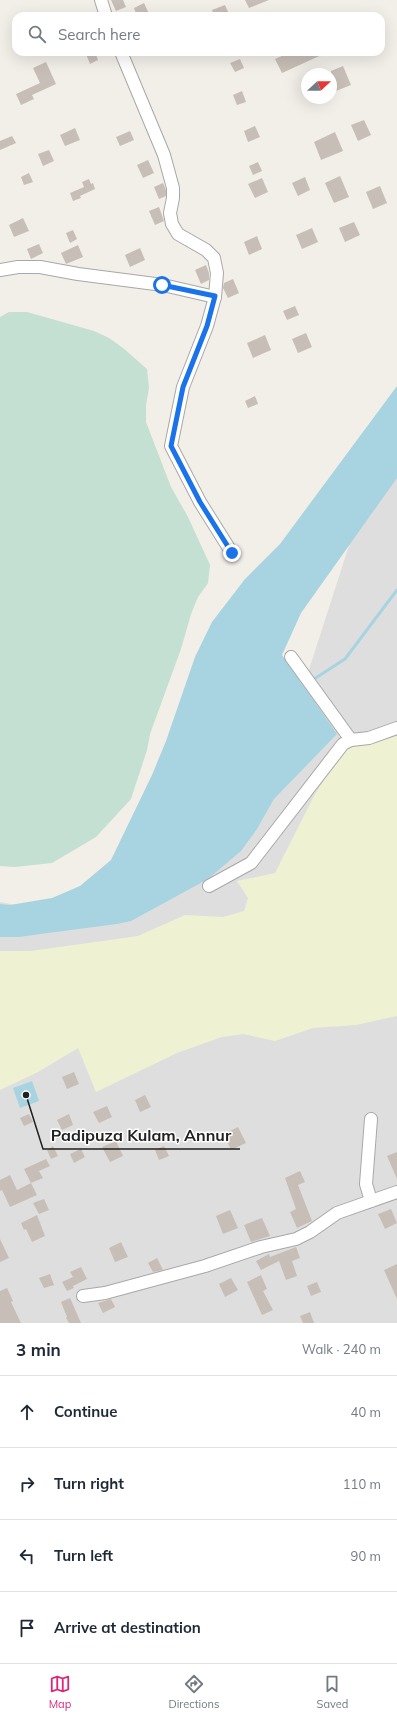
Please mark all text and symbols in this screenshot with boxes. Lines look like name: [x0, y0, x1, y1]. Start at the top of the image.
search box: [12, 12, 385, 56]
icon: search: [26, 23, 48, 45]
text: Search here: [58, 25, 140, 44]
north arrow: [301, 68, 337, 104]
route start: [153, 276, 171, 294]
route end: [223, 544, 241, 562]
callout: Padipuza Kulam, Annur: [43, 1121, 240, 1149]
text: Padipuza Kulam, Annur: [51, 1125, 232, 1145]
text: 3 min: [16, 1339, 61, 1360]
text: Walk · 240 m: [302, 1341, 381, 1357]
icon: ahead: [16, 1401, 38, 1423]
text: Continue: [54, 1402, 117, 1421]
text: 40 m: [351, 1404, 381, 1420]
icon: right: [16, 1473, 38, 1495]
text: Turn right: [54, 1474, 124, 1493]
text: 110 m: [343, 1476, 381, 1492]
icon: left: [16, 1545, 38, 1567]
text: Turn left: [54, 1546, 113, 1565]
text: 90 m: [351, 1548, 381, 1564]
icon: arrive: [16, 1617, 38, 1639]
text: Arrive at destination: [54, 1618, 201, 1637]
tab: Map: [49, 1673, 71, 1711]
tab: Directions: [169, 1673, 219, 1711]
tab: Saved: [317, 1673, 348, 1711]

